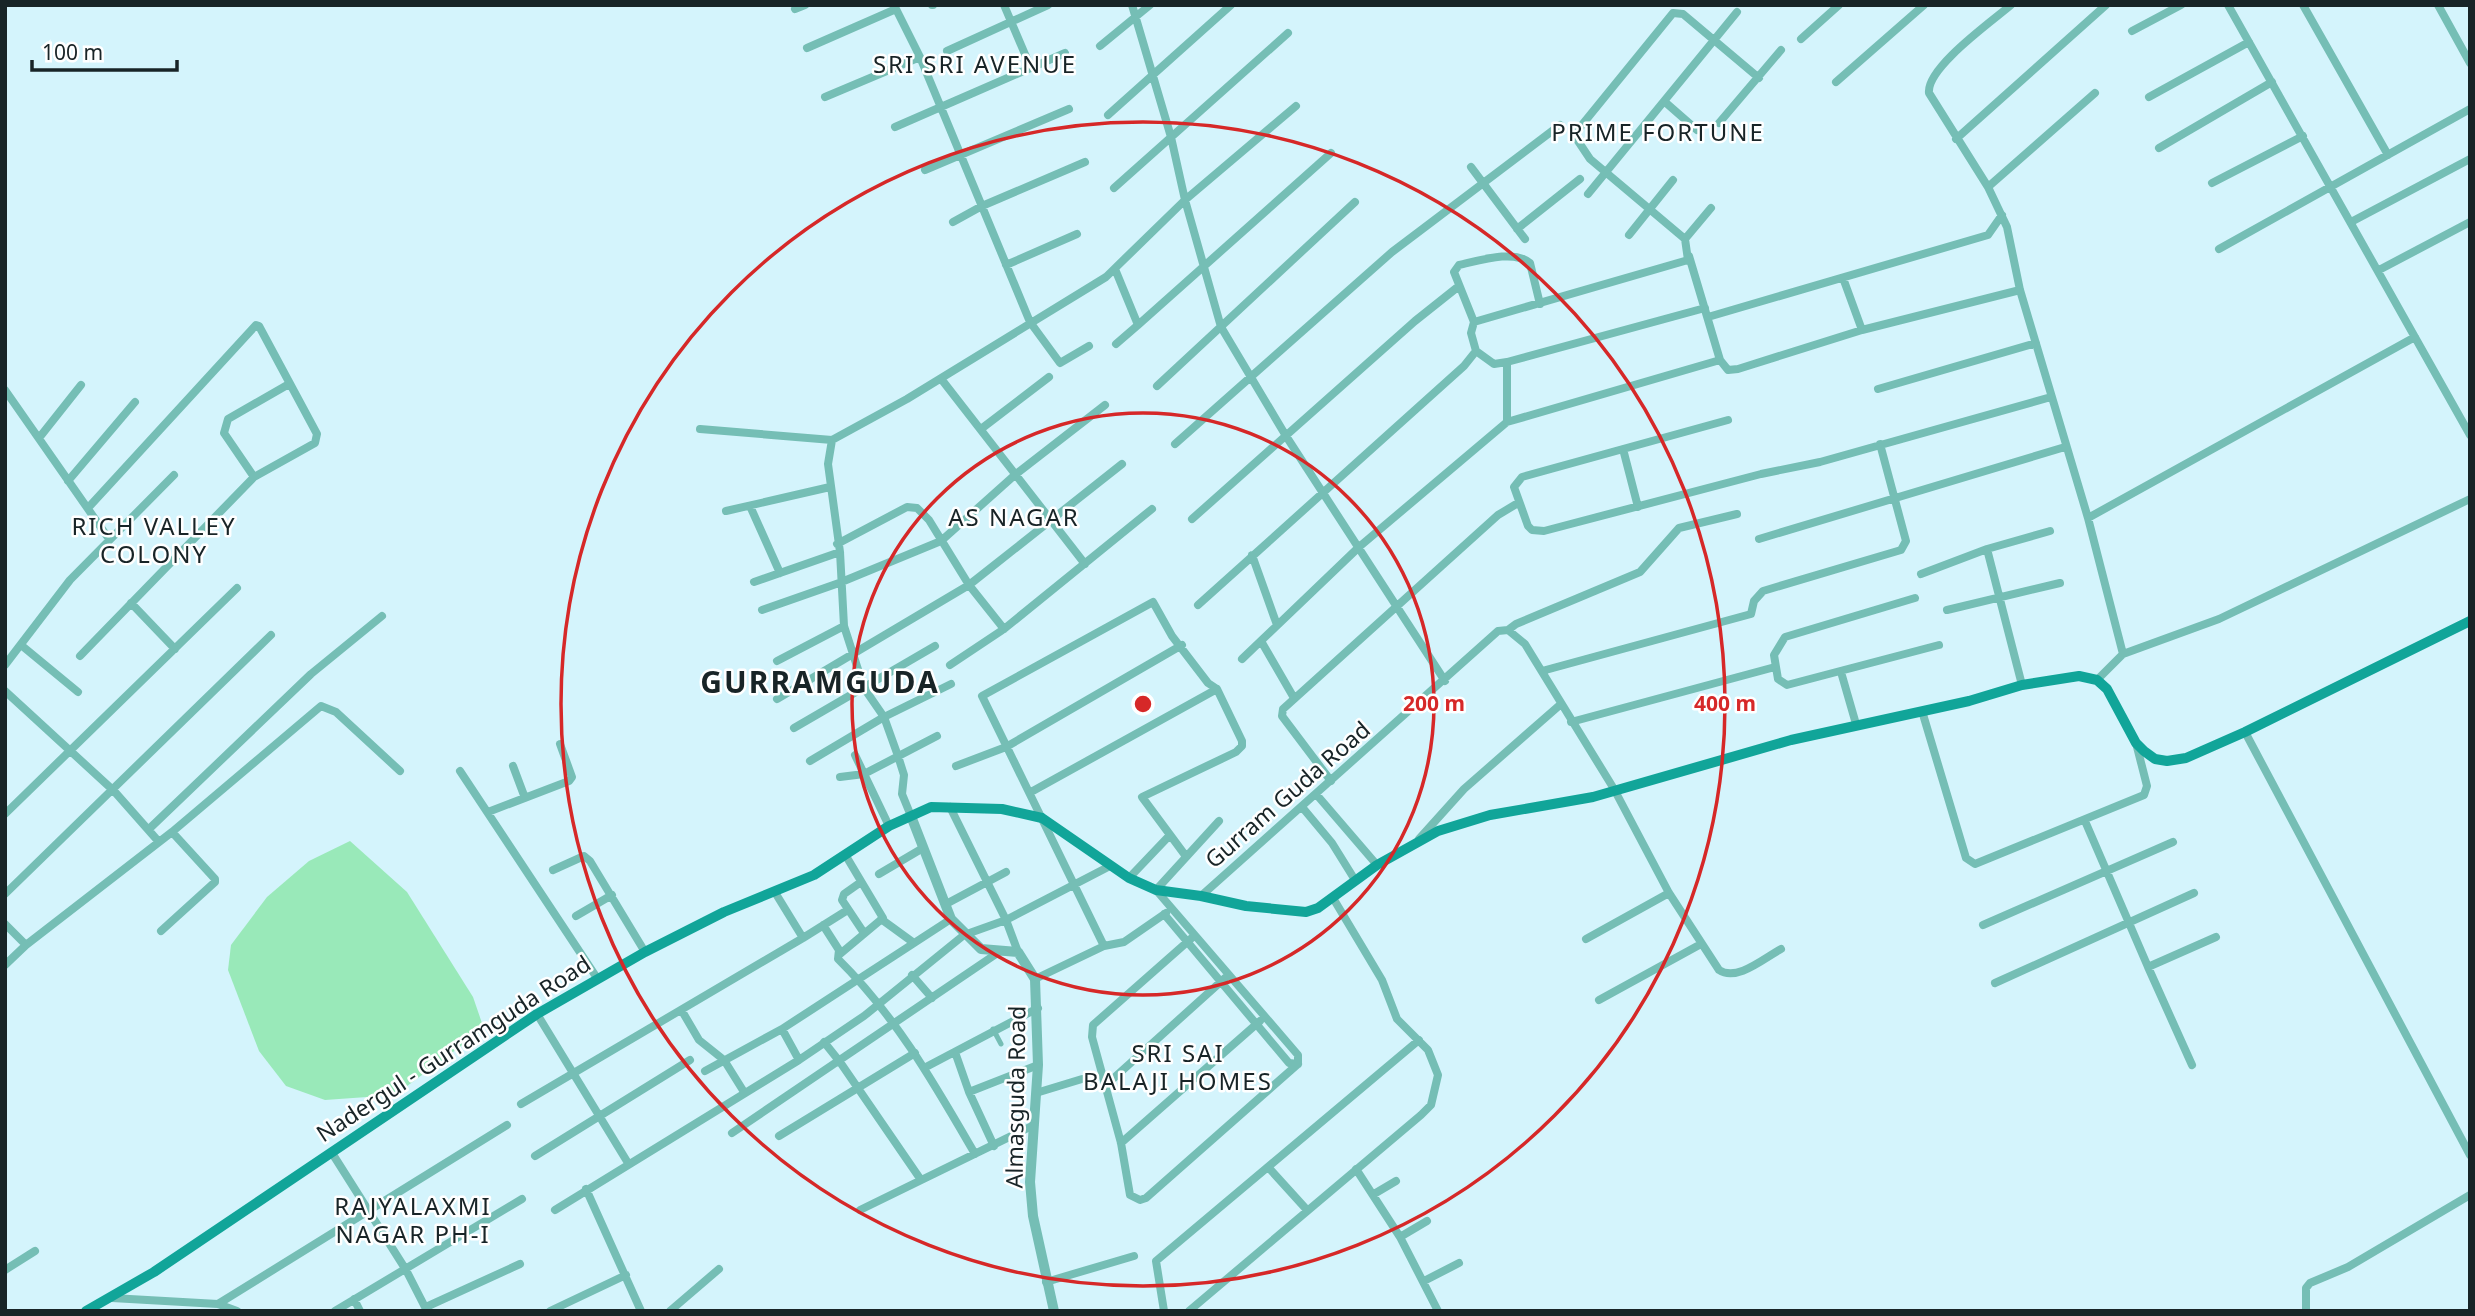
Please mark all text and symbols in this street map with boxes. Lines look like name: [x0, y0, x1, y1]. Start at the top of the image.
scale bar: [32, 28, 177, 72]
text: 100 m: [42, 38, 103, 66]
district label: SRI SRI AVENUE: [873, 47, 1077, 80]
district label: PRIME FORTUNE: [1551, 115, 1765, 148]
district label: AS NAGAR: [948, 500, 1080, 533]
district label: RICH VALLEY COLONY: [71, 509, 237, 570]
district label: GURRAMGUDA: [700, 661, 940, 702]
text: 200 m: [1403, 689, 1465, 717]
text: 400 m: [1694, 689, 1756, 717]
centre of rings: [1131, 692, 1155, 716]
street label: Gurram Guda Road: [1198, 713, 1376, 875]
street label: Nadergul - Gurramguda Road: [310, 947, 596, 1149]
street label: Almasguda Road: [997, 1005, 1033, 1189]
district label: SRI SAI BALAJI HOMES: [1083, 1036, 1273, 1097]
district label: RAJYALAXMI NAGAR PH-I: [334, 1189, 492, 1250]

